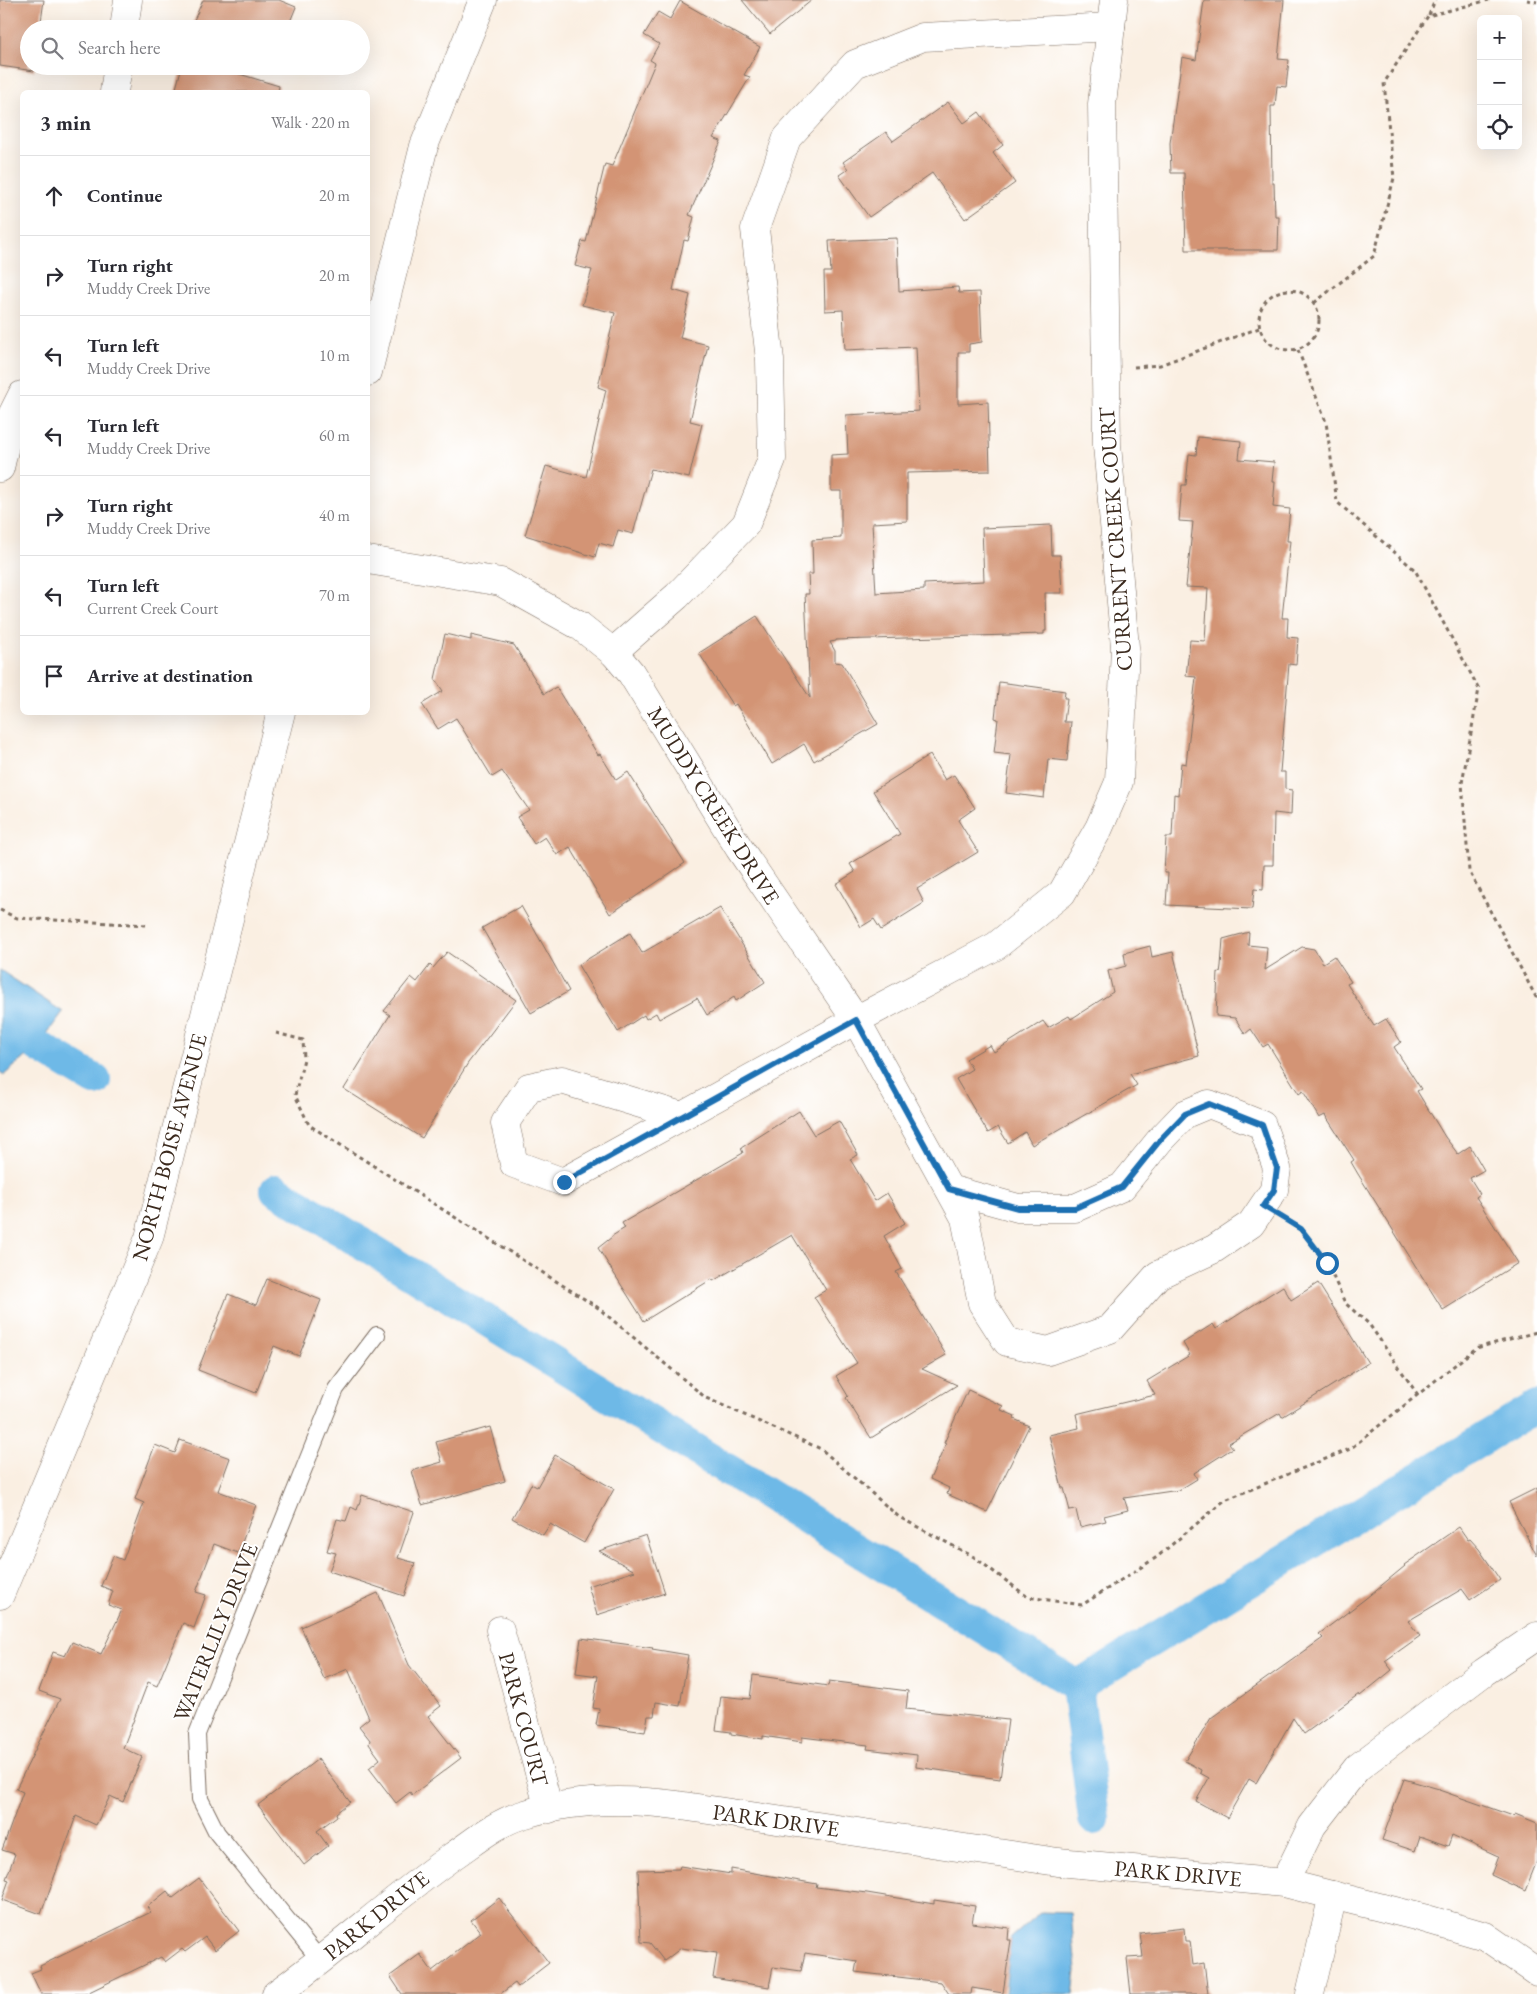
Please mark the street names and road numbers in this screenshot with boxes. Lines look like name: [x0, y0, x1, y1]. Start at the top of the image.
street label: CURRENT CREEK COURT: [1092, 406, 1139, 672]
street label: MUDDY CREEK DRIVE: [641, 701, 786, 910]
street label: NORTH BOISE AVENUE: [125, 1030, 214, 1264]
street label: WATERLILY DRIVE: [166, 1538, 265, 1726]
street label: PARK COURT: [492, 1649, 555, 1789]
street label: PARK DRIVE: [711, 1797, 841, 1844]
street label: PARK DRIVE: [1113, 1854, 1243, 1893]
street label: PARK DRIVE: [318, 1864, 435, 1967]

